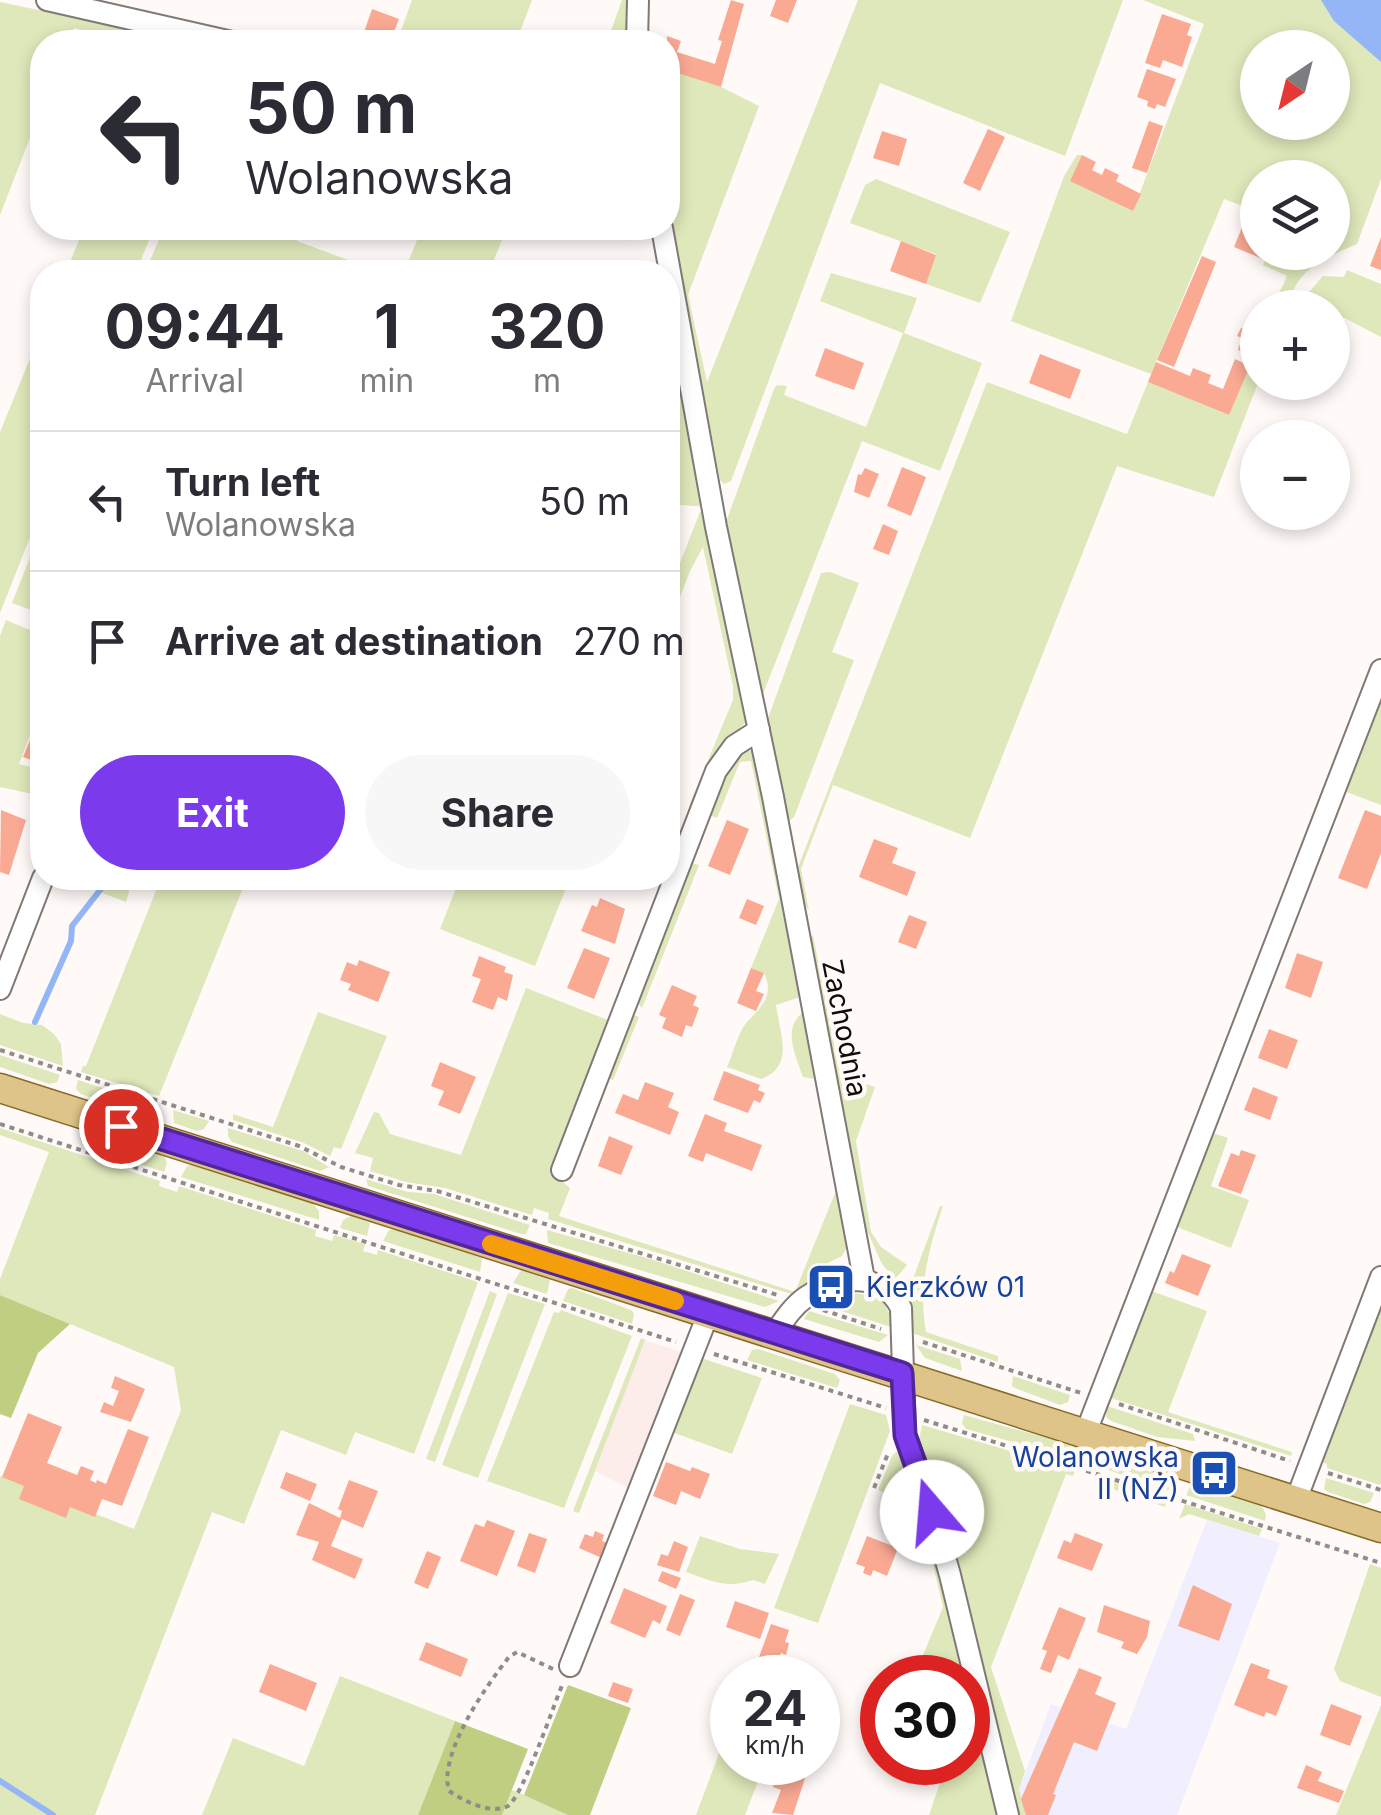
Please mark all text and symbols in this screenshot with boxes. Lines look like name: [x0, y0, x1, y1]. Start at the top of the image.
north arrow: [1240, 30, 1350, 140]
map controls: [1240, 30, 1350, 530]
text: 50 m: [245, 65, 417, 150]
icon: left: [80, 70, 210, 200]
text: Wolanowska: [245, 150, 514, 205]
button: layers: [1240, 160, 1350, 270]
text: 09:44: [104, 290, 285, 362]
text: 1: [374, 290, 400, 362]
text: 320: [489, 290, 606, 362]
button: +: [1240, 290, 1350, 400]
text: Arrival: [146, 361, 244, 400]
text: min: [359, 361, 414, 400]
text: m: [533, 361, 561, 400]
button: −: [1240, 420, 1350, 530]
text: Turn left: [165, 459, 320, 505]
icon: left: [80, 474, 135, 529]
text: 50 m: [539, 478, 630, 524]
text: Wolanowska: [165, 505, 356, 544]
icon: arrive: [80, 614, 135, 669]
text: Arrive at destination: [165, 618, 543, 664]
text: 270 m: [573, 618, 685, 664]
button: Exit: [80, 755, 345, 870]
button: Share: [365, 755, 630, 870]
street label: Zachodnia: [815, 957, 875, 1099]
pin: [79, 1084, 164, 1169]
icon: arrive: [94, 1099, 149, 1154]
bus stop icon: Kierzków 01: [805, 1261, 857, 1313]
place label: Kierzków 01: [866, 1270, 1025, 1304]
place label: Wolanowska II (NŻ): [1012, 1440, 1179, 1506]
bus stop icon: Wolanowska II (NŻ): [1188, 1447, 1240, 1499]
position arrow: [880, 1460, 984, 1564]
speed limit sign: 30: [860, 1655, 990, 1785]
text: 24: [743, 1678, 807, 1738]
text: km/h: [745, 1730, 805, 1760]

